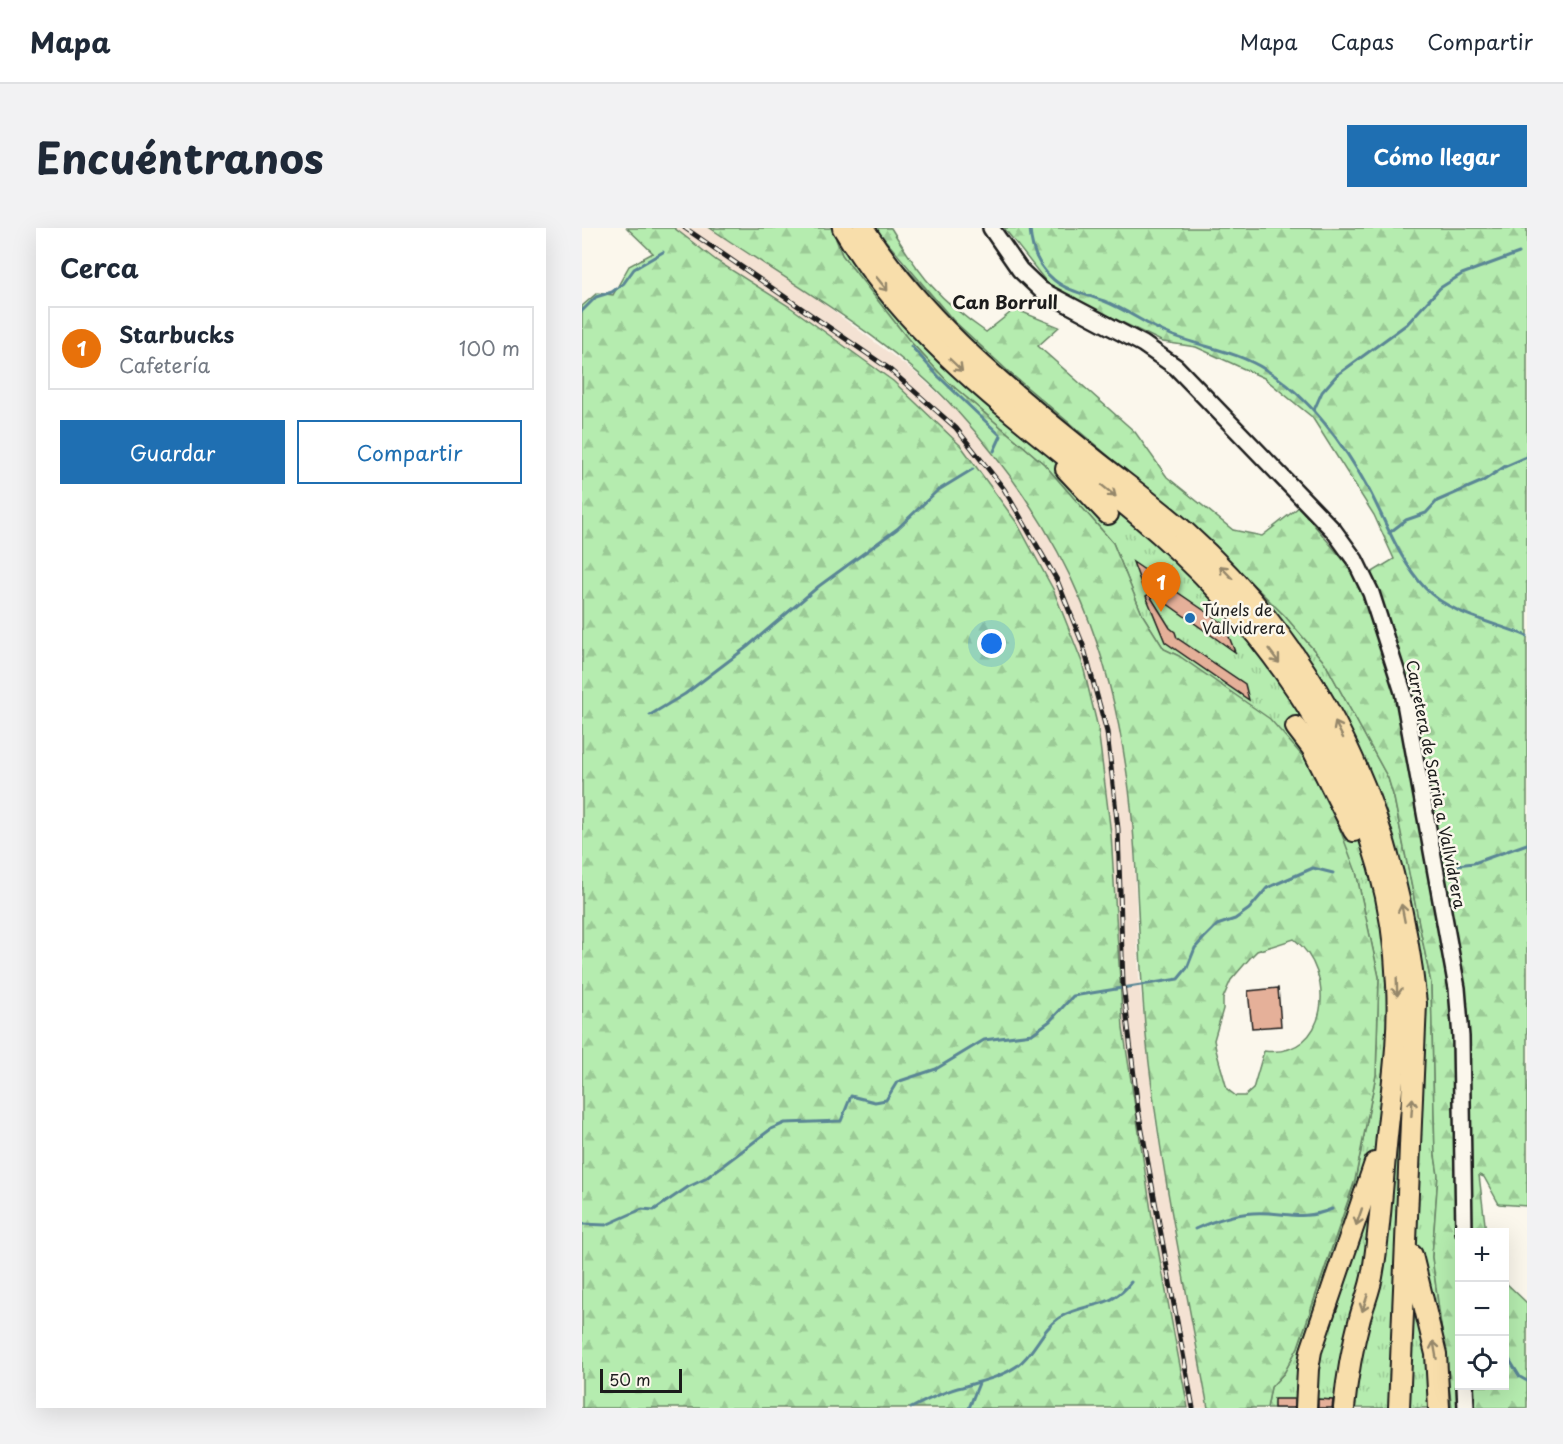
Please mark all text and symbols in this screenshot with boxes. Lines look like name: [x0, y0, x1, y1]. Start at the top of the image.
text: Mapa: [30, 20, 111, 63]
text: Mapa: [1240, 25, 1298, 57]
text: Capas: [1331, 25, 1394, 57]
text: Compartir: [1427, 25, 1533, 57]
text: Encuéntranos: [36, 125, 324, 188]
button: Cómo llegar: [1347, 125, 1527, 187]
text: Cerca: [60, 248, 139, 287]
one-way arrow: [875, 276, 888, 292]
district label: Can Borrull: [952, 288, 1058, 315]
text: Starbucks: [119, 317, 234, 350]
text: 1: [77, 333, 86, 363]
text: 100 m: [459, 333, 520, 363]
text: Cafetería: [119, 350, 210, 380]
one-way arrow: [948, 358, 963, 373]
button: Guardar: [60, 420, 285, 484]
button: Compartir: [297, 420, 522, 484]
one-way arrow: [1101, 485, 1117, 498]
pin: 1: [1142, 562, 1180, 612]
one-way arrow: [1218, 565, 1233, 580]
place label: Túnels de Vallvidrera: [1202, 597, 1285, 639]
marker: Túnels de Vallvidrera: [1183, 611, 1197, 625]
your location: [977, 629, 1006, 658]
one-way arrow: [1268, 647, 1281, 663]
street label: Carretera de Sarria a Vallvidrera: [1401, 657, 1473, 911]
one-way arrow: [1333, 721, 1345, 739]
one-way arrow: [1397, 904, 1408, 924]
one-way arrow: [1392, 977, 1403, 997]
one-way arrow: [1407, 1098, 1418, 1118]
one-way arrow: [1352, 1207, 1363, 1226]
map controls: [1455, 1228, 1509, 1390]
button: +: [1455, 1228, 1509, 1282]
button: −: [1455, 1282, 1509, 1336]
one-way arrow: [1359, 1293, 1370, 1312]
button: locate: [1455, 1336, 1509, 1390]
one-way arrow: [1429, 1340, 1440, 1360]
scale bar: [600, 1366, 682, 1394]
text: 50 m: [609, 1367, 650, 1391]

